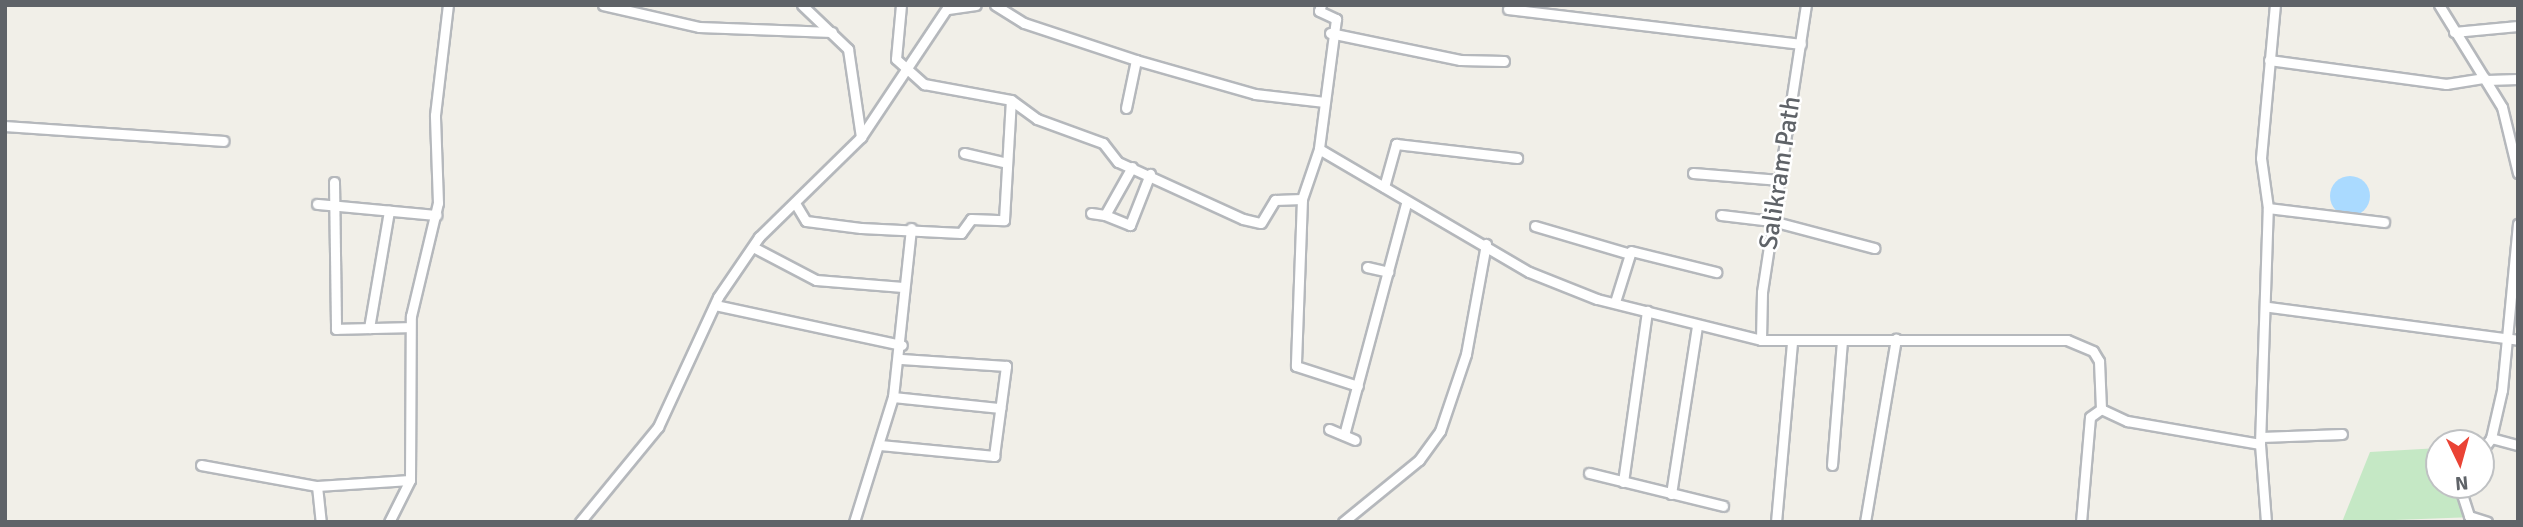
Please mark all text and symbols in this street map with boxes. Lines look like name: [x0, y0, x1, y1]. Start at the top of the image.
street label: Salikram Path: [1754, 94, 1808, 252]
north arrow: [2425, 429, 2495, 499]
text: N: [2454, 470, 2469, 495]

